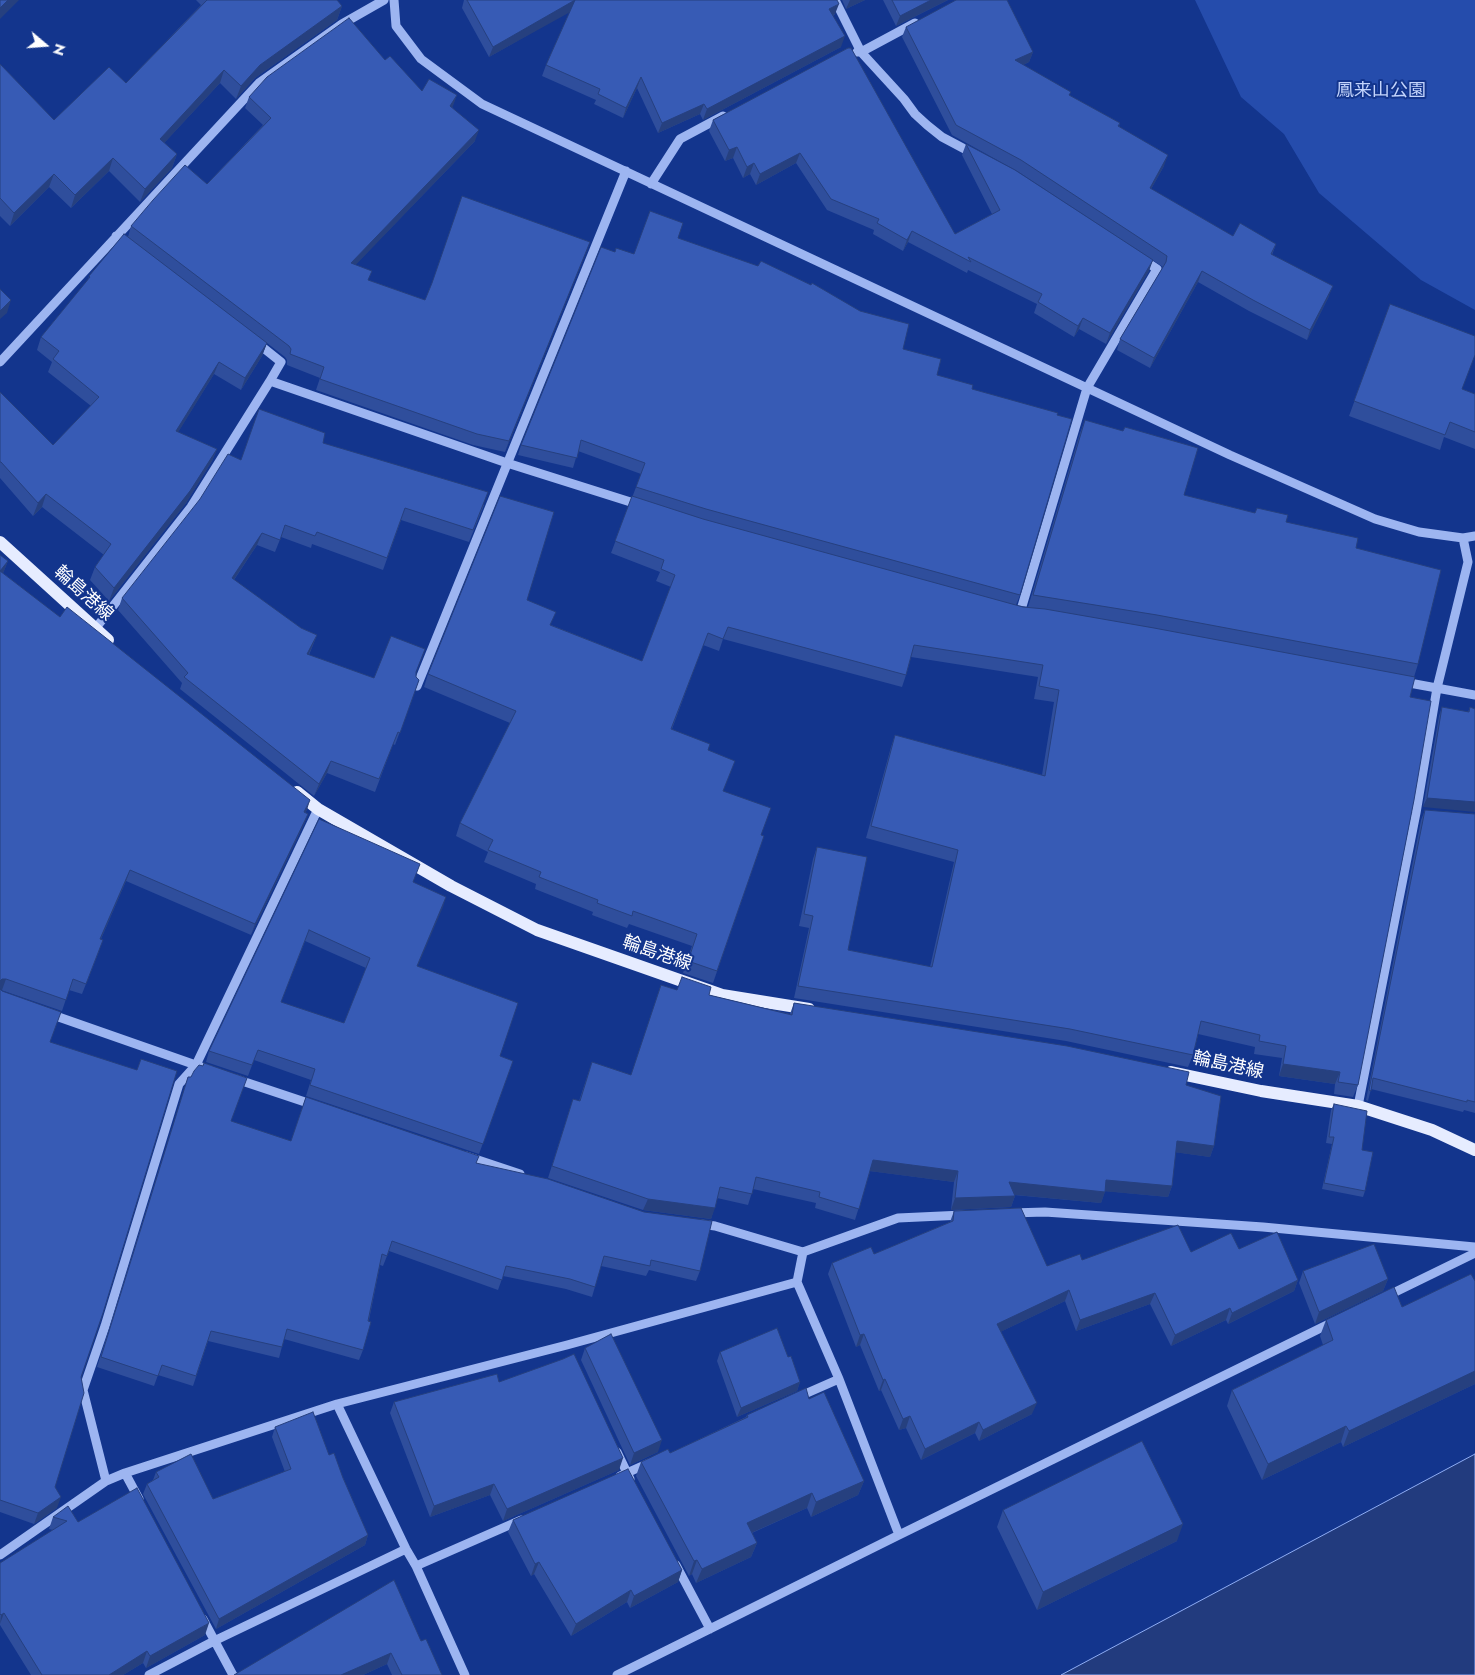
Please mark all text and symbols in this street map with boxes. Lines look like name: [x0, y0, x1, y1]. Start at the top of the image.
north arrow: [20, 20, 70, 70]
text: N: [48, 41, 70, 58]
park label: 鳳来山公園: [1336, 81, 1426, 103]
street label: 輪島港線: [49, 562, 117, 626]
street label: 輪島港線: [619, 932, 695, 976]
street label: 輪島港線: [1191, 1048, 1265, 1084]

